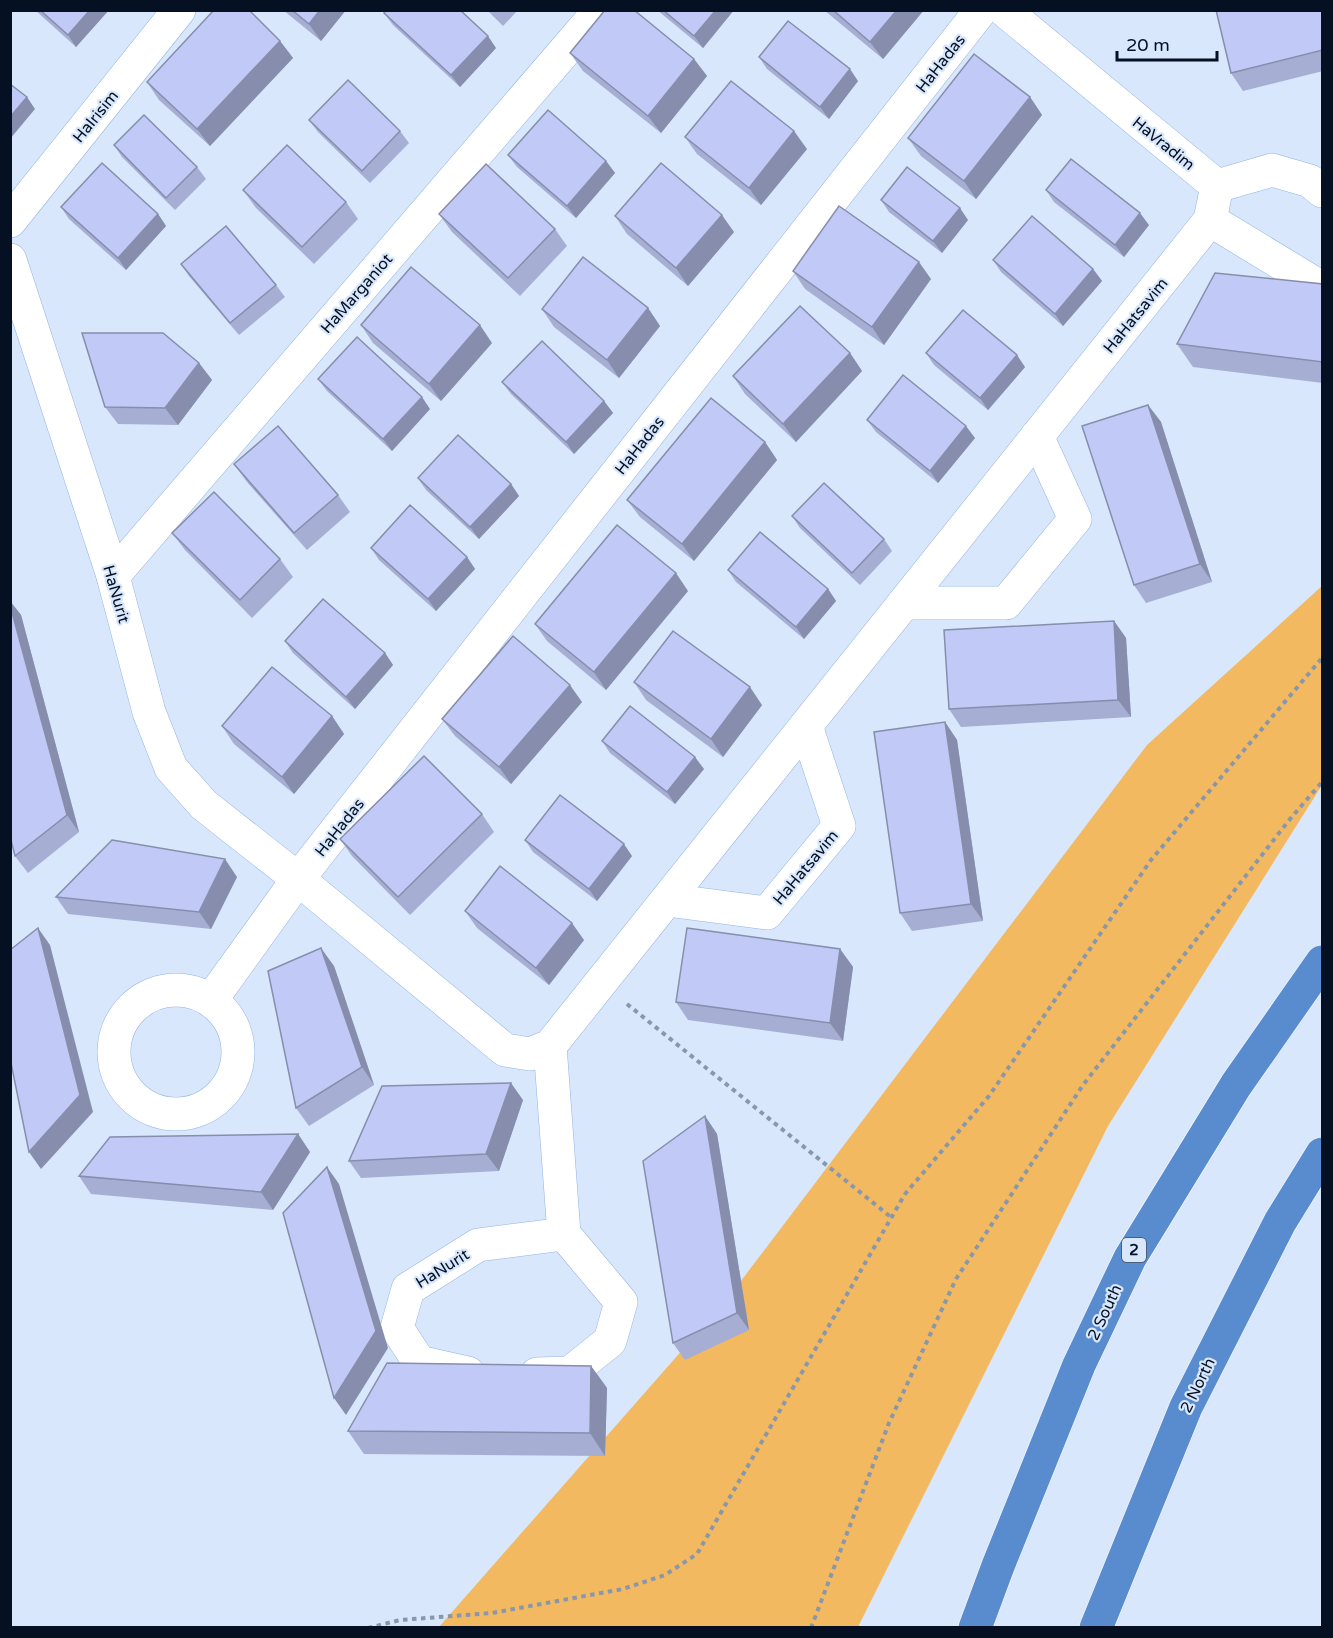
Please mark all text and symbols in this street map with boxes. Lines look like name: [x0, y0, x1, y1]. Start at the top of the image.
scale bar: [1117, 24, 1218, 62]
street label: HaHadas: [912, 30, 970, 97]
text: 20 m: [1126, 34, 1170, 56]
street label: HaIrisim: [69, 86, 123, 147]
street label: HaVradim: [1128, 113, 1199, 175]
street label: HaMarganiot: [316, 249, 397, 338]
street label: HaHatsavim: [1099, 274, 1172, 357]
street label: HaHadas: [611, 412, 669, 479]
street label: HaNurit: [98, 563, 134, 626]
street label: HaHadas: [311, 794, 369, 861]
street label: HaHatsavim: [769, 826, 843, 909]
road number: 2: [1122, 1238, 1146, 1262]
street label: HaNurit: [412, 1245, 473, 1293]
street label: 2 South: [1083, 1281, 1127, 1344]
street label: 2 North: [1176, 1355, 1220, 1416]

